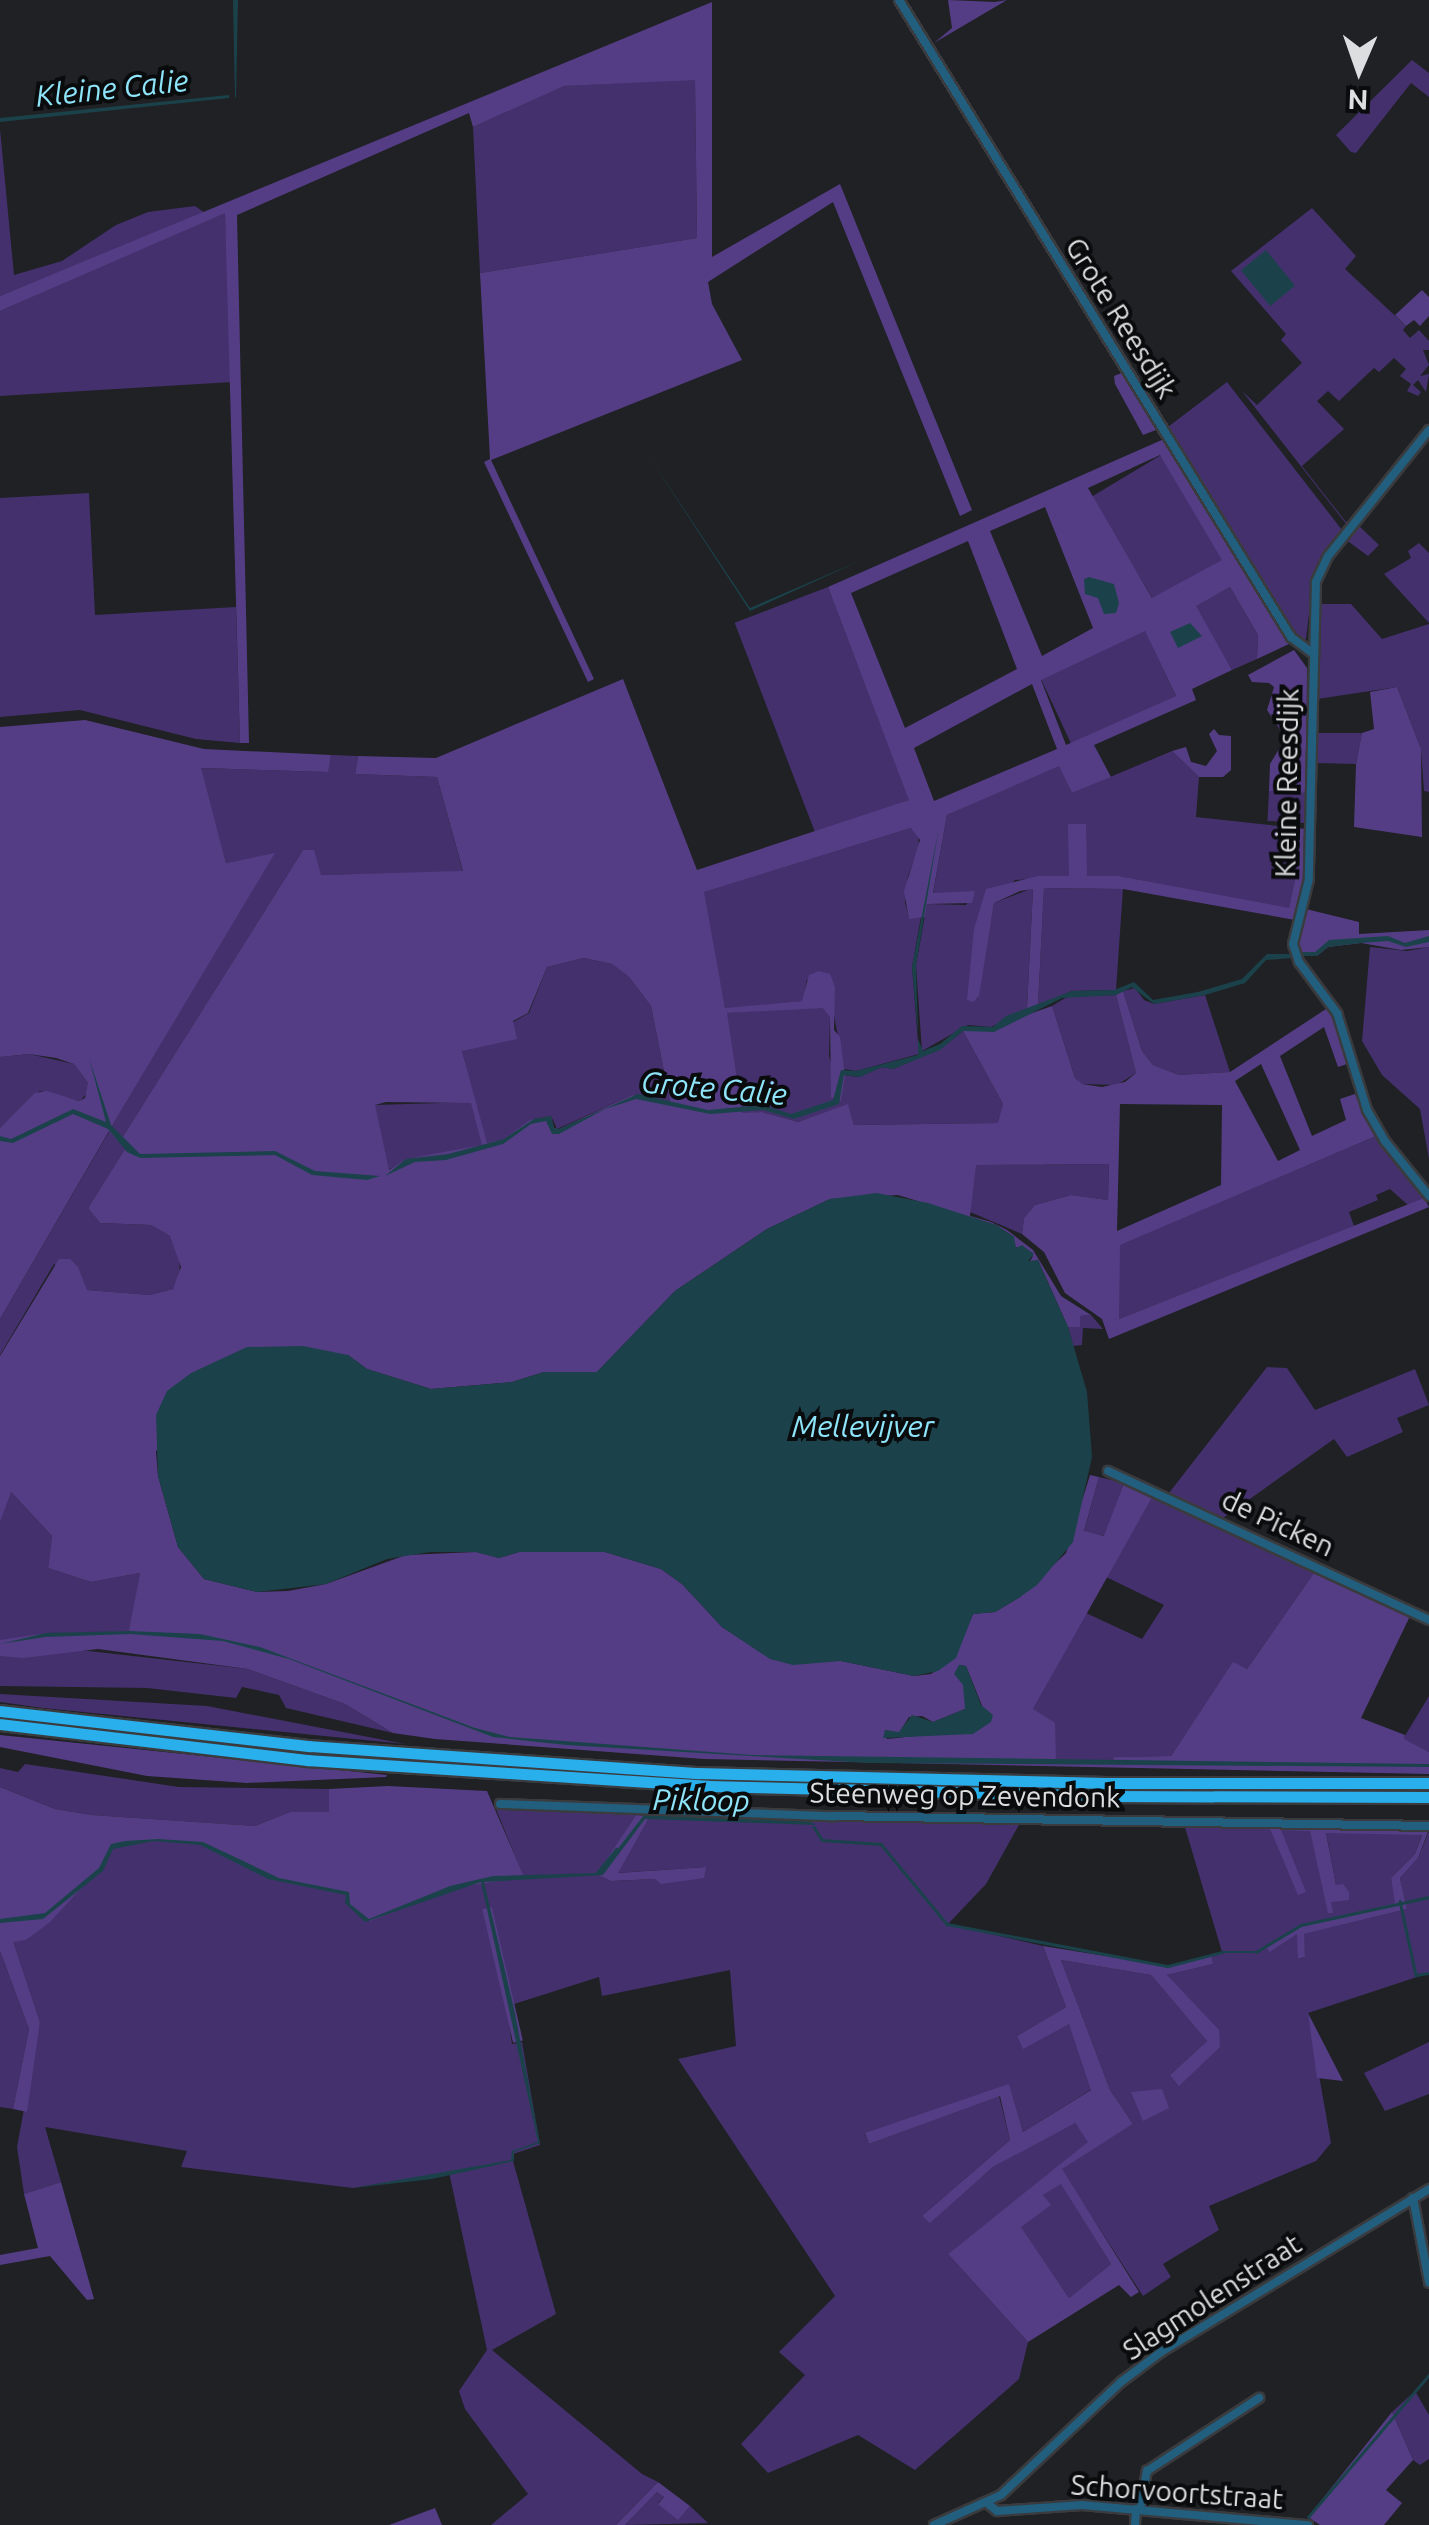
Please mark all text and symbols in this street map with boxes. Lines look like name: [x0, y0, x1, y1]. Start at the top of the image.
north arrow: [1309, 20, 1409, 120]
water label: Kleine Calie: [34, 62, 190, 114]
text: N: [1347, 85, 1369, 116]
street label: Grote Reesdijk: [1058, 232, 1184, 404]
street label: Kleine Reesdijk: [1269, 688, 1305, 878]
water label: Grote Calie: [640, 1064, 788, 1112]
water label: Mellevijver: [792, 1408, 934, 1444]
street label: de Picken: [1217, 1482, 1339, 1564]
street label: Steenweg op Zevendonk: [809, 1775, 1121, 1815]
water label: Pikloop: [652, 1781, 750, 1819]
street label: Slagmolenstraat: [1117, 2227, 1307, 2367]
street label: Schorvoortstraat: [1070, 2468, 1284, 2516]

